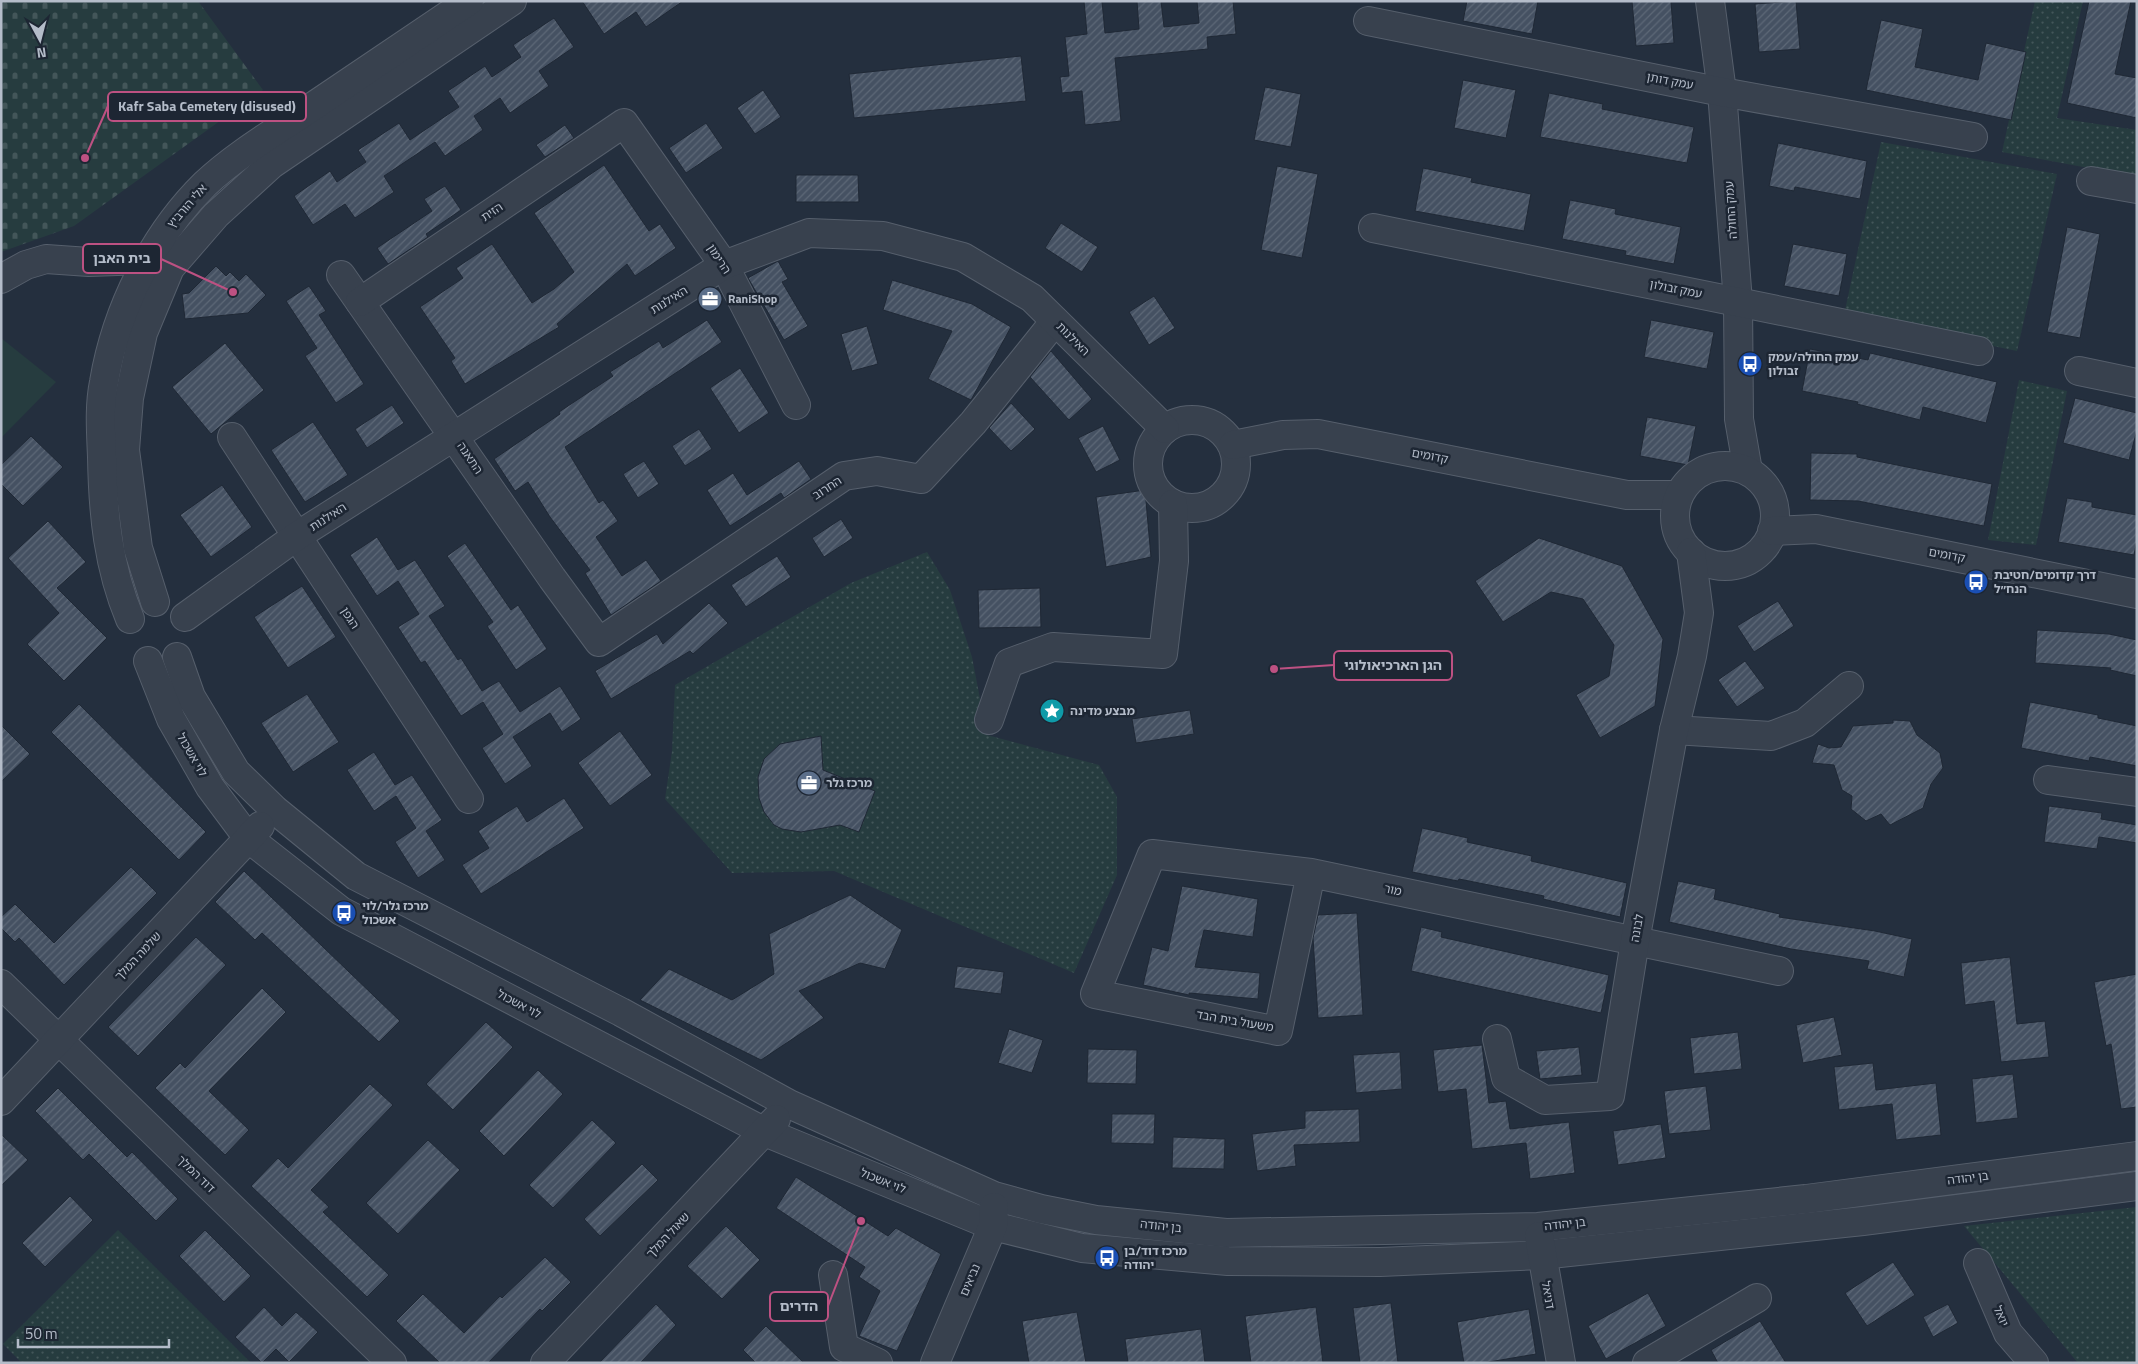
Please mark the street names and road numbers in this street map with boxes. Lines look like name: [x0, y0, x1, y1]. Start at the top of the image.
street label: עמק דותן: [1645, 67, 1695, 94]
street label: אלי הורביץ: [162, 179, 212, 232]
street label: עמק החולה: [1719, 180, 1742, 240]
street label: הזית: [477, 197, 507, 226]
street label: הרימון: [703, 240, 736, 278]
street label: עמק זבולון: [1648, 274, 1704, 303]
street label: האילנות: [646, 281, 691, 319]
street label: האילנות: [1052, 317, 1095, 360]
street label: התאנה: [453, 438, 488, 478]
street label: קדומים: [1410, 443, 1451, 468]
street label: החרוב: [808, 471, 845, 504]
street label: האילנות: [305, 497, 350, 536]
street label: קדומים: [1927, 542, 1968, 567]
street label: הגפן: [336, 603, 365, 632]
street label: לוי אשכול: [172, 729, 213, 780]
street label: מור: [1382, 878, 1404, 901]
street label: לבונה: [1625, 912, 1648, 944]
street label: שלמה המלך: [110, 927, 165, 984]
street label: לוי אשכול: [494, 984, 545, 1023]
street label: משעול בית הבד: [1195, 1004, 1275, 1037]
street label: דוד המלך: [173, 1150, 220, 1197]
street label: לוי אשכול: [857, 1163, 909, 1198]
street label: בן יהודה: [1946, 1166, 1990, 1189]
street label: שאול המלך: [641, 1207, 694, 1262]
street label: בן יהודה: [1543, 1212, 1587, 1235]
street label: בן יהודה: [1139, 1214, 1183, 1237]
street label: נביאים: [954, 1261, 985, 1299]
street label: דניאל: [1537, 1279, 1560, 1311]
street label: יואל: [1989, 1302, 2014, 1329]

